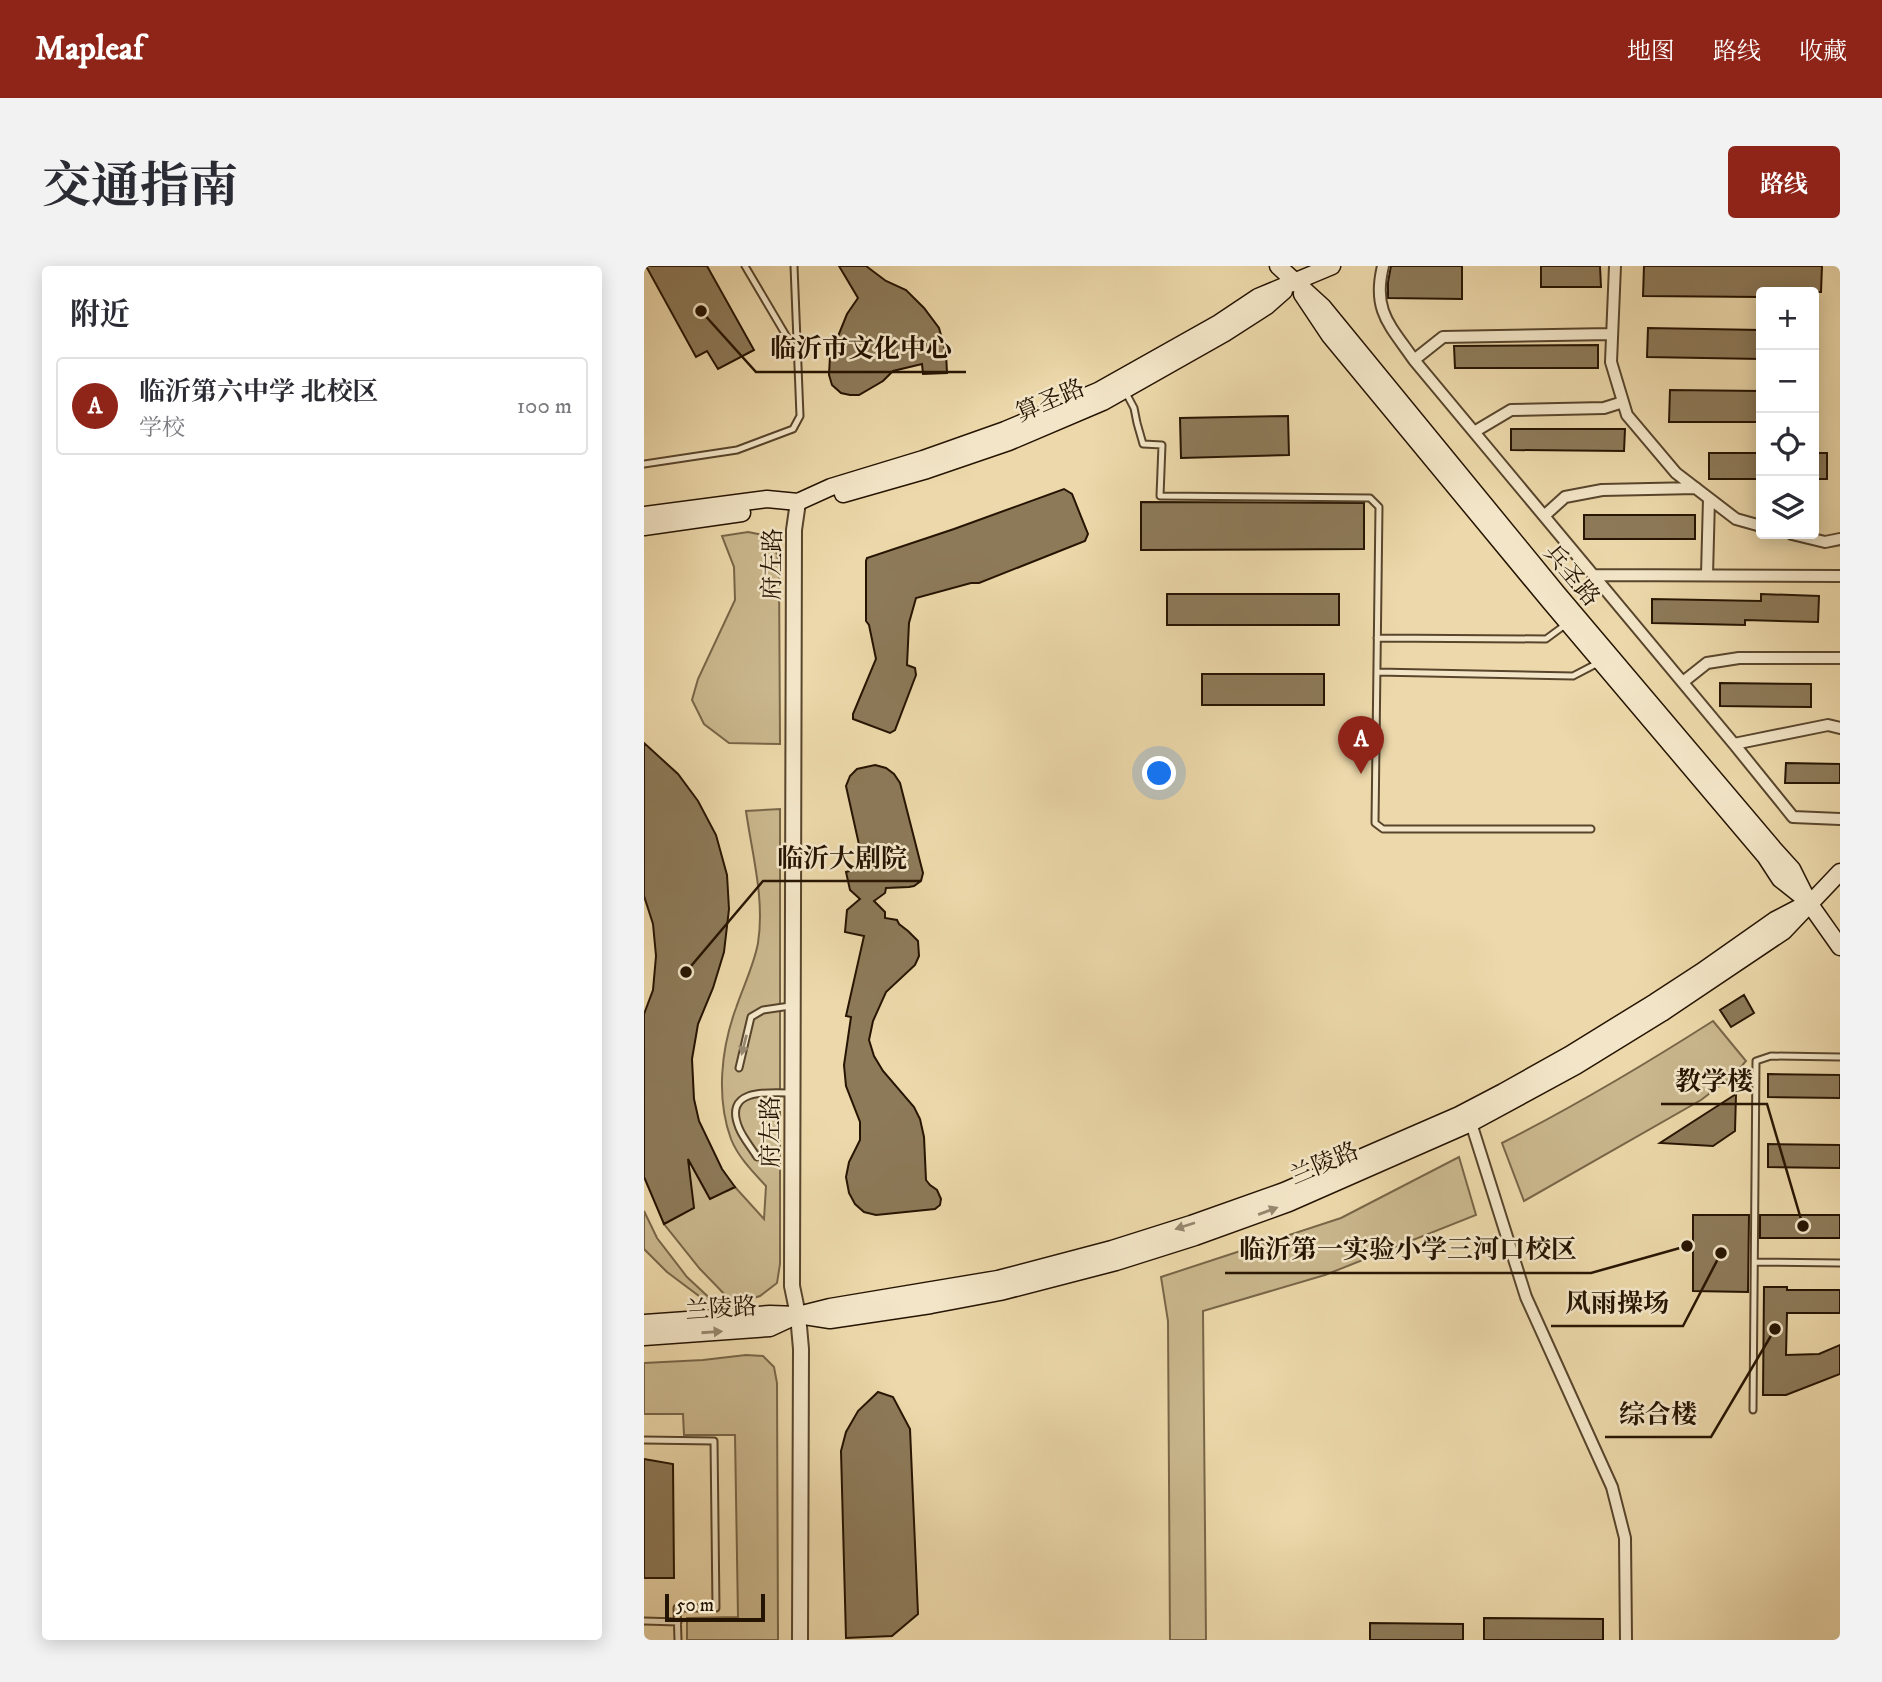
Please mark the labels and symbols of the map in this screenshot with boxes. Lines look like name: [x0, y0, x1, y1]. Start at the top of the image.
callout: 临沂市文化中心: [756, 325, 966, 372]
text: 临沂市文化中心: [770, 333, 952, 366]
street label: 算圣路: [1011, 373, 1089, 429]
street label: 府左路: [757, 528, 789, 600]
street label: 兵圣路: [1537, 538, 1606, 613]
pin: A: [1338, 716, 1384, 774]
your location: [1142, 756, 1176, 790]
callout: 临沂大剧院: [763, 834, 921, 881]
text: 临沂大剧院: [777, 843, 907, 876]
one-way arrow: [738, 1034, 749, 1056]
callout: 教学楼: [1661, 1057, 1767, 1104]
text: 教学楼: [1675, 1066, 1753, 1099]
street label: 府左路: [756, 1096, 786, 1168]
street label: 兰陵路: [1285, 1136, 1363, 1192]
one-way arrow: [1257, 1205, 1278, 1216]
one-way arrow: [1175, 1221, 1196, 1232]
callout: 临沂第一实验小学三河口校区: [1225, 1226, 1591, 1273]
text: 临沂第一实验小学三河口校区: [1239, 1234, 1577, 1267]
callout: 风雨操场: [1551, 1279, 1683, 1326]
text: 风雨操场: [1565, 1288, 1669, 1321]
street label: 兰陵路: [684, 1292, 758, 1326]
one-way arrow: [701, 1326, 723, 1337]
callout: 综合楼: [1605, 1390, 1711, 1437]
text: 综合楼: [1619, 1399, 1697, 1432]
scale bar: [665, 1591, 765, 1623]

